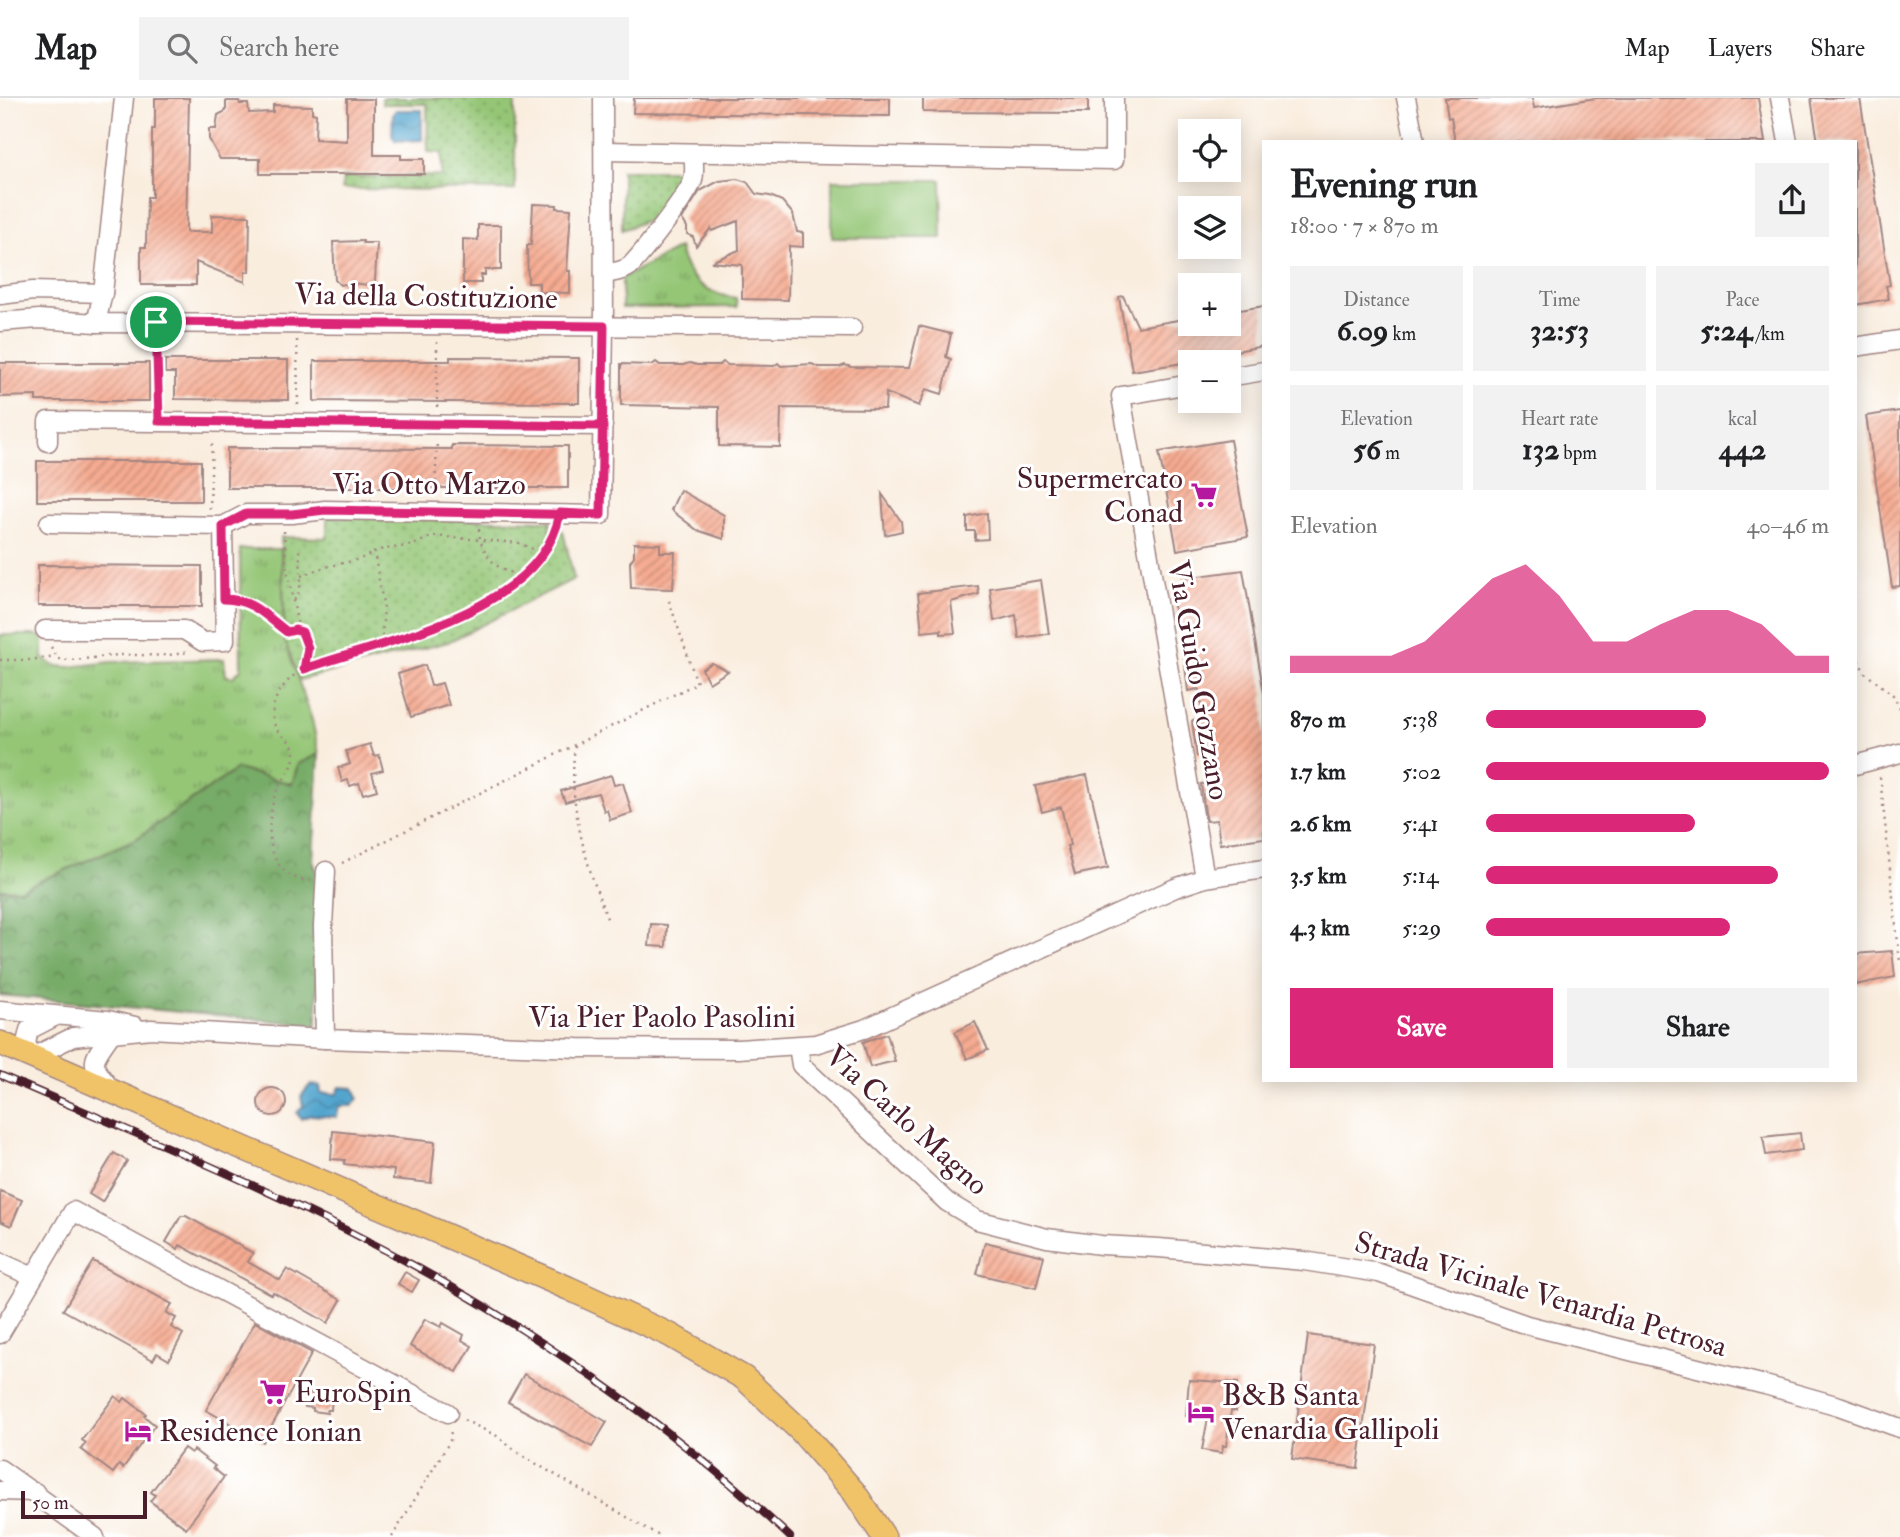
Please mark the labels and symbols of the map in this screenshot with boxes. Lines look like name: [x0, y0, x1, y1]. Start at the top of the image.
street label: Via della Costituzione: [294, 276, 558, 317]
pin: [126, 292, 186, 352]
place label: Supermercato Conad: [1017, 460, 1183, 531]
street label: Via Otto Marzo: [332, 466, 526, 503]
supermarket icon: Supermercato Conad: [1189, 480, 1219, 510]
street label: Via Guido Gozzano: [1159, 557, 1238, 803]
street label: Via Pier Paolo Pasolini: [528, 999, 796, 1036]
street label: Via Carlo Magno: [817, 1037, 996, 1203]
street label: Strada Vicinale Venardia Petrosa: [1351, 1224, 1732, 1366]
place label: EuroSpin: [294, 1374, 412, 1411]
supermarket icon: EuroSpin: [258, 1377, 288, 1407]
place label: B&B Santa Venardia Gallipoli: [1222, 1377, 1439, 1448]
hotel icon: B&B Santa Venardia Gallipoli: [1186, 1397, 1216, 1427]
place label: Residence Ionian: [159, 1413, 362, 1450]
hotel icon: Residence Ionian: [123, 1416, 153, 1446]
scale bar: [21, 1488, 147, 1520]

